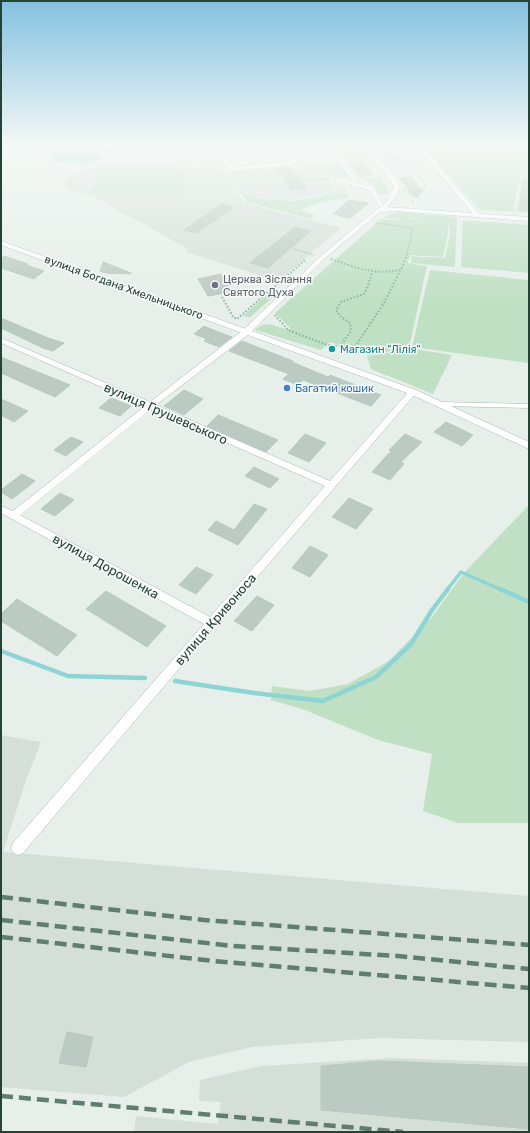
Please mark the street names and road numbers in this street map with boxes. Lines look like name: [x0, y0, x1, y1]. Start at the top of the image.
street label: вулиця Богдана Хмельницького: [43, 253, 205, 322]
street label: вулиця Грушевського: [102, 379, 230, 447]
street label: вулиця Дорошенка: [50, 531, 162, 602]
street label: вулиця Кривоноса: [172, 571, 259, 668]

